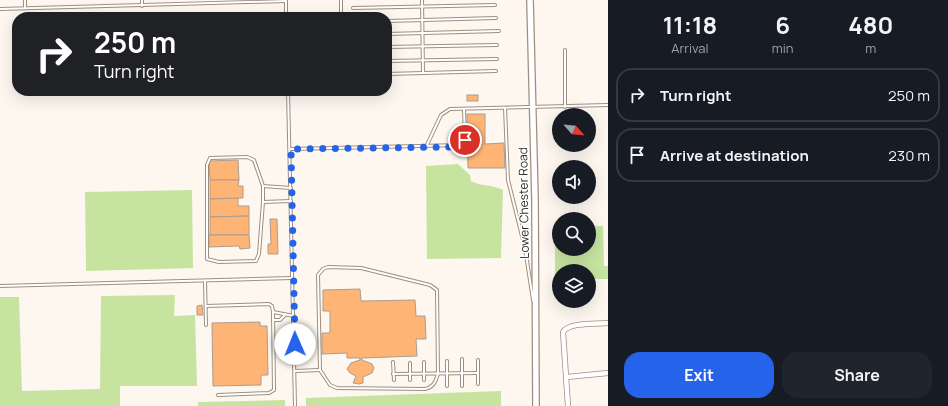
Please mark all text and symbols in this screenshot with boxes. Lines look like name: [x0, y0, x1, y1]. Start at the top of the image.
text: 11:18: [663, 8, 717, 41]
text: 6: [775, 8, 790, 41]
text: 480: [848, 8, 893, 41]
text: 250 m: [94, 23, 176, 61]
icon: right: [28, 28, 80, 80]
text: Arrival: [671, 39, 708, 57]
text: min: [772, 39, 794, 57]
text: m: [865, 39, 876, 57]
text: Turn right: [94, 59, 175, 83]
icon: right: [626, 84, 648, 106]
text: Turn right: [660, 85, 731, 106]
text: 250 m: [888, 85, 930, 106]
north arrow: [552, 108, 596, 152]
map controls: [552, 108, 596, 308]
pin: [448, 123, 482, 157]
icon: arrive: [454, 129, 476, 151]
icon: arrive: [626, 144, 648, 166]
text: Arrive at destination: [660, 145, 809, 166]
text: 230 m: [888, 145, 930, 166]
street label: Lower Chester Road: [514, 147, 533, 259]
button: sound: [552, 160, 596, 204]
button: search: [552, 212, 596, 256]
button: layers: [552, 264, 596, 308]
position arrow: [274, 323, 316, 365]
button: Exit: [624, 352, 774, 398]
button: Share: [782, 352, 932, 398]

